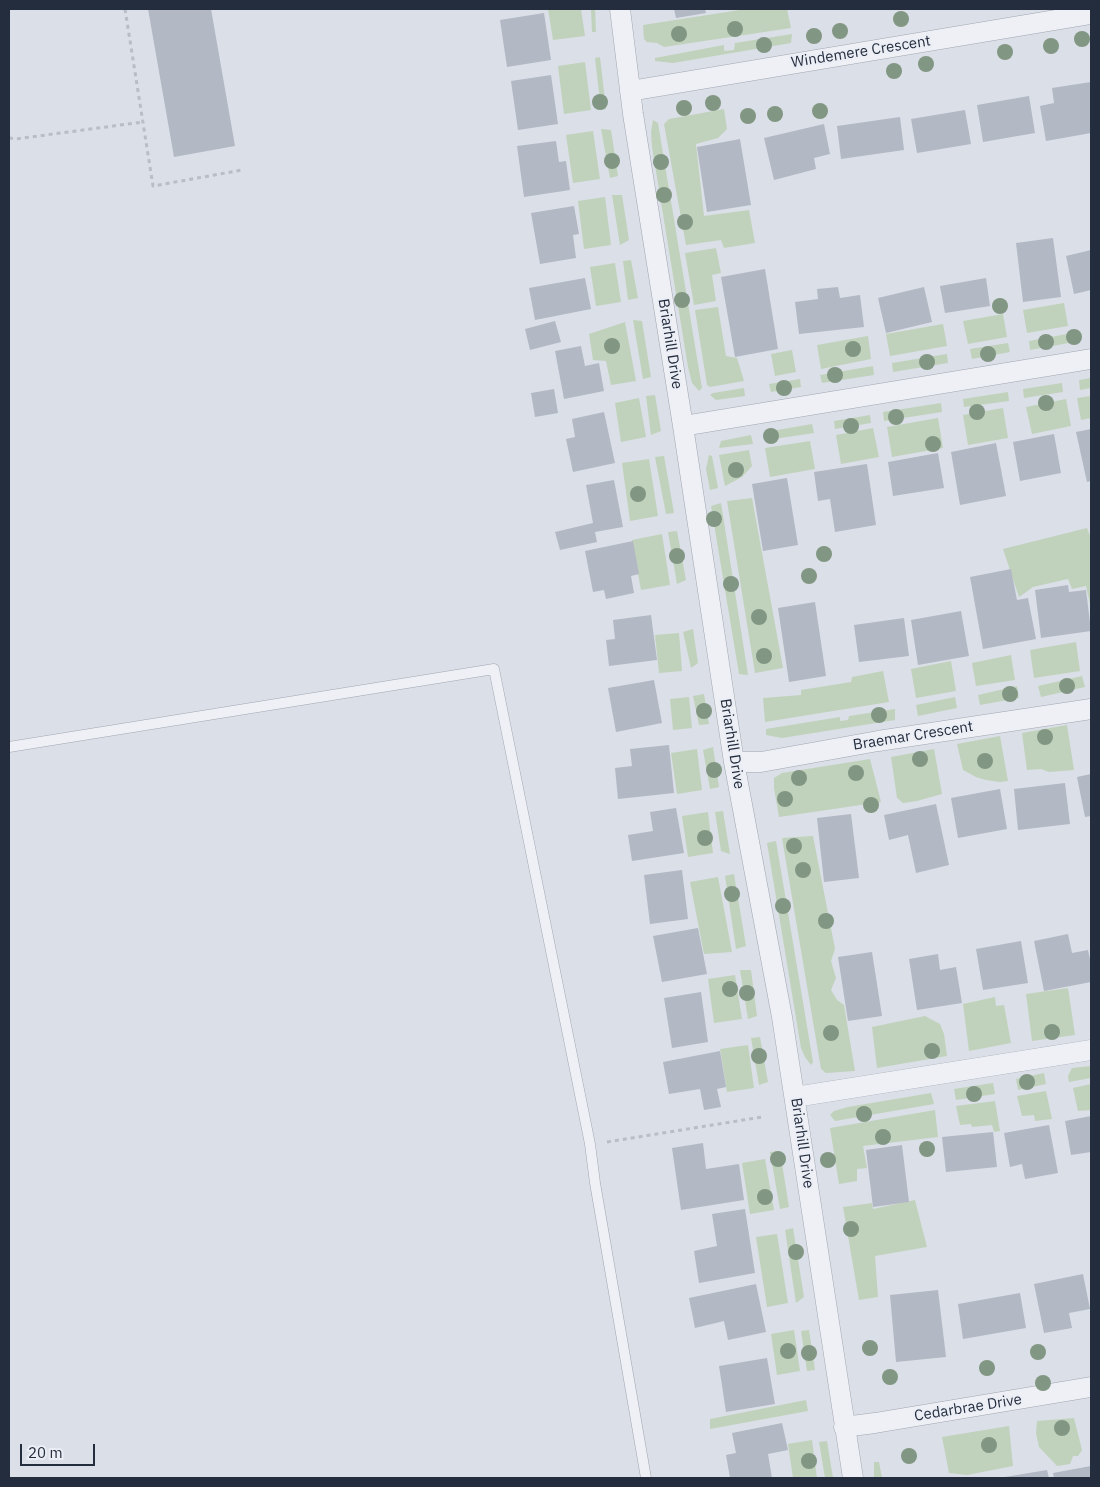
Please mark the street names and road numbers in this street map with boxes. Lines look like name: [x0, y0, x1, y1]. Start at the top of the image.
street label: Windemere Crescent: [790, 32, 932, 72]
street label: Briarhill Drive: [654, 298, 686, 390]
street label: Briarhill Drive: [716, 698, 748, 790]
street label: Braemar Crescent: [852, 718, 974, 754]
street label: Briarhill Drive: [787, 1097, 817, 1189]
street label: Cedarbrae Drive: [913, 1391, 1023, 1425]

